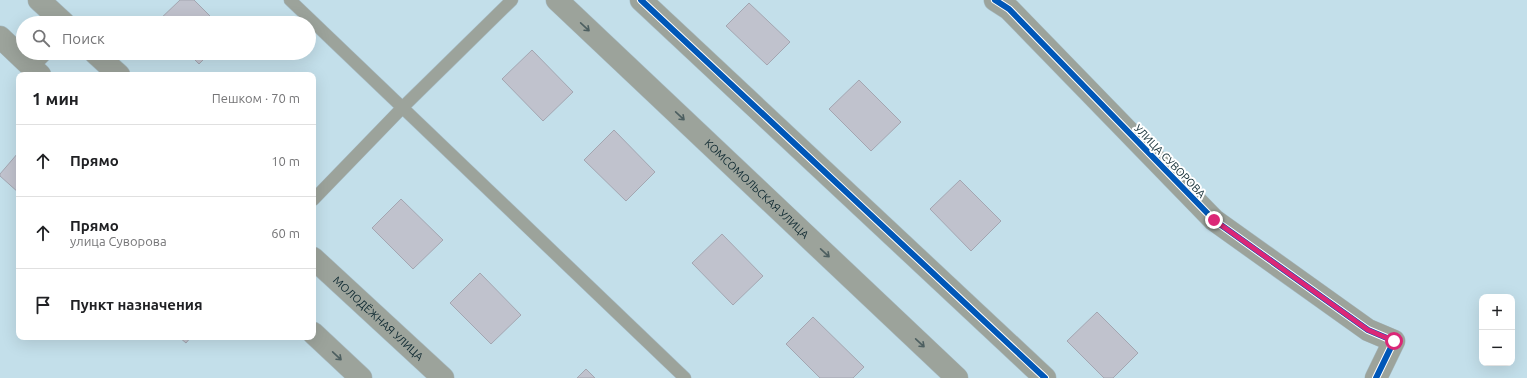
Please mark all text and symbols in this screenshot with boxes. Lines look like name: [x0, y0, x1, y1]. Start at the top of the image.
search box: [16, 16, 316, 60]
one-way arrow: [580, 22, 590, 32]
icon: search: [30, 27, 52, 49]
text: Поиск: [62, 30, 105, 47]
text: 1 мин: [32, 89, 79, 108]
text: Пешком · 70 m: [212, 91, 300, 105]
one-way arrow: [675, 111, 685, 121]
street label: УЛИЦА СУВОРОВА: [1132, 122, 1209, 201]
street label: КОМСОМОЛЬСКАЯ УЛИЦА: [702, 137, 812, 241]
icon: ahead: [32, 150, 54, 172]
text: Прямо: [70, 152, 119, 169]
text: 10 m: [271, 154, 300, 168]
route end: [1205, 211, 1223, 229]
text: Прямо: [70, 217, 119, 234]
icon: ahead: [32, 222, 54, 244]
text: 60 m: [271, 226, 300, 240]
text: улица Суворова: [70, 234, 167, 248]
one-way arrow: [820, 249, 830, 258]
street label: МОЛОДЁЖНАЯ УЛИЦА: [331, 274, 426, 363]
icon: arrive: [32, 294, 54, 316]
map controls: [1479, 294, 1515, 366]
button: +: [1479, 294, 1515, 330]
text: Пункт назначения: [70, 296, 203, 313]
button: −: [1479, 330, 1515, 366]
route start: [1385, 332, 1403, 350]
one-way arrow: [915, 338, 925, 348]
one-way arrow: [332, 351, 342, 360]

